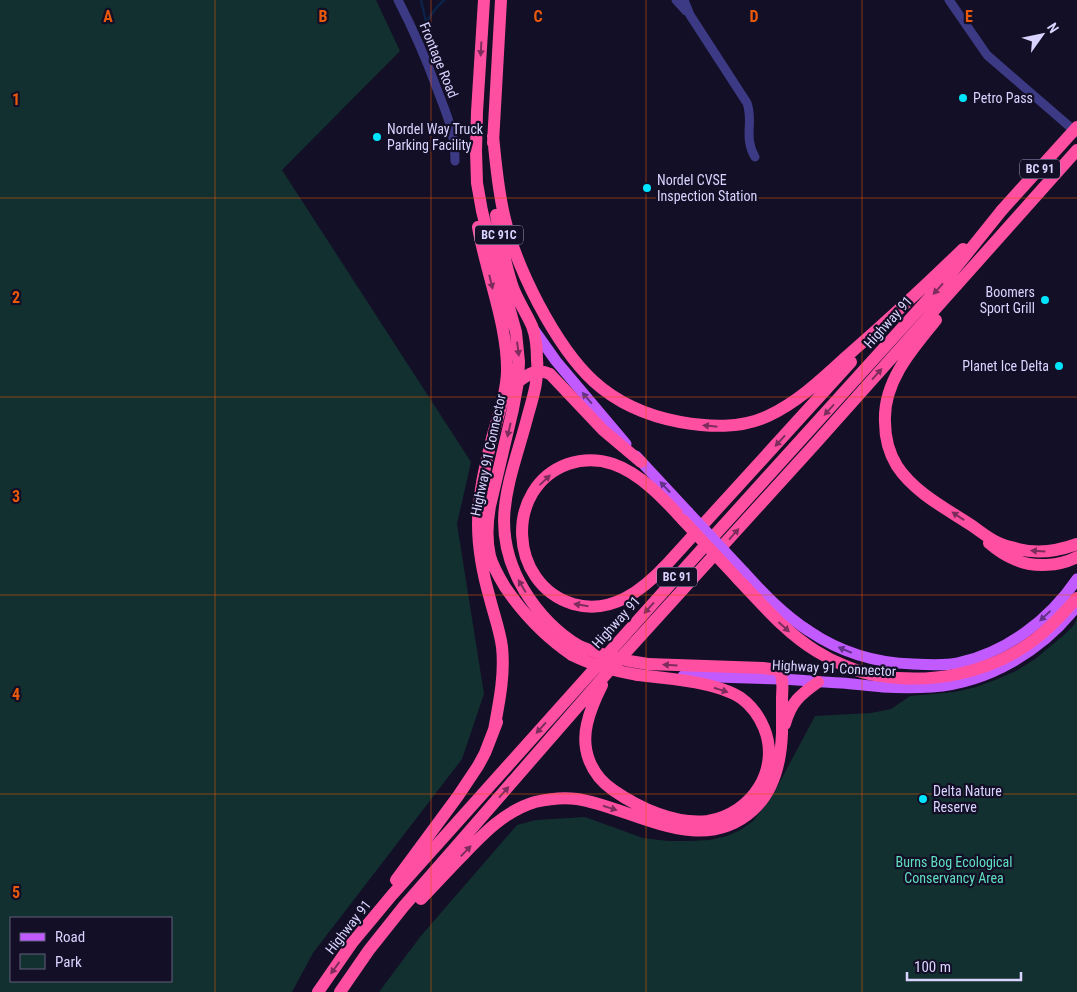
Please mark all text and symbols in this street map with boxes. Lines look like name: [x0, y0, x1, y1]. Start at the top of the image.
text: A: [103, 7, 113, 26]
text: B: [319, 7, 328, 26]
text: C: [533, 7, 543, 26]
text: D: [749, 7, 759, 26]
text: E: [965, 7, 973, 26]
north arrow: [1017, 10, 1067, 60]
street label: Frontage Road: [417, 20, 461, 100]
text: N: [1044, 20, 1062, 36]
one-way arrow: [476, 41, 484, 57]
text: 1: [12, 90, 20, 109]
place label: Petro Pass: [973, 90, 1033, 106]
marker: Petro Pass: [957, 92, 969, 104]
place label: Nordel Way Truck Parking Facility: [387, 121, 484, 153]
marker: Nordel Way Truck Parking Facility: [371, 131, 383, 143]
road number: BC 91: [1020, 160, 1060, 178]
place label: Nordel CVSE Inspection Station: [657, 172, 757, 204]
marker: Nordel CVSE Inspection Station: [641, 182, 653, 194]
road number: BC 91C: [475, 226, 523, 244]
one-way arrow: [487, 274, 495, 289]
one-way arrow: [932, 282, 944, 294]
place label: Boomers Sport Grill: [980, 284, 1035, 316]
text: 2: [12, 288, 20, 307]
street label: Highway 91: [861, 293, 915, 351]
marker: Boomers Sport Grill: [1039, 294, 1051, 306]
one-way arrow: [514, 341, 522, 357]
place label: Planet Ice Delta: [962, 358, 1049, 374]
marker: Planet Ice Delta: [1053, 360, 1065, 372]
one-way arrow: [872, 367, 883, 380]
street label: Highway 91 Connector: [467, 393, 509, 517]
one-way arrow: [581, 393, 593, 405]
one-way arrow: [823, 403, 835, 415]
one-way arrow: [701, 421, 717, 429]
one-way arrow: [505, 422, 513, 437]
one-way arrow: [775, 435, 786, 447]
one-way arrow: [538, 474, 550, 486]
one-way arrow: [659, 481, 671, 493]
text: 3: [12, 487, 20, 506]
one-way arrow: [951, 511, 965, 521]
one-way arrow: [728, 528, 740, 540]
one-way arrow: [1030, 547, 1046, 555]
road number: BC 91: [657, 568, 697, 586]
one-way arrow: [518, 580, 527, 593]
street label: Highway 91: [589, 593, 643, 651]
one-way arrow: [573, 601, 589, 609]
one-way arrow: [644, 601, 655, 614]
one-way arrow: [1040, 610, 1052, 622]
one-way arrow: [778, 621, 790, 633]
one-way arrow: [837, 646, 852, 654]
street label: Highway 91 Connector: [772, 657, 896, 679]
one-way arrow: [662, 661, 678, 669]
text: 4: [12, 685, 20, 704]
one-way arrow: [713, 686, 728, 694]
one-way arrow: [535, 722, 547, 734]
place label: Delta Nature Reserve: [933, 783, 1002, 815]
one-way arrow: [498, 786, 509, 798]
marker: Delta Nature Reserve: [917, 793, 929, 805]
one-way arrow: [603, 805, 618, 812]
one-way arrow: [460, 846, 472, 858]
park label: Burns Bog Ecological Conservancy Area: [896, 854, 1012, 886]
text: 5: [12, 883, 20, 902]
street label: Highway 91: [322, 897, 374, 957]
legend: [10, 917, 172, 982]
text: Road: [55, 928, 85, 946]
scale bar: [907, 950, 1021, 982]
text: Park: [55, 953, 82, 971]
text: 100 m: [914, 958, 951, 976]
one-way arrow: [330, 961, 340, 975]

